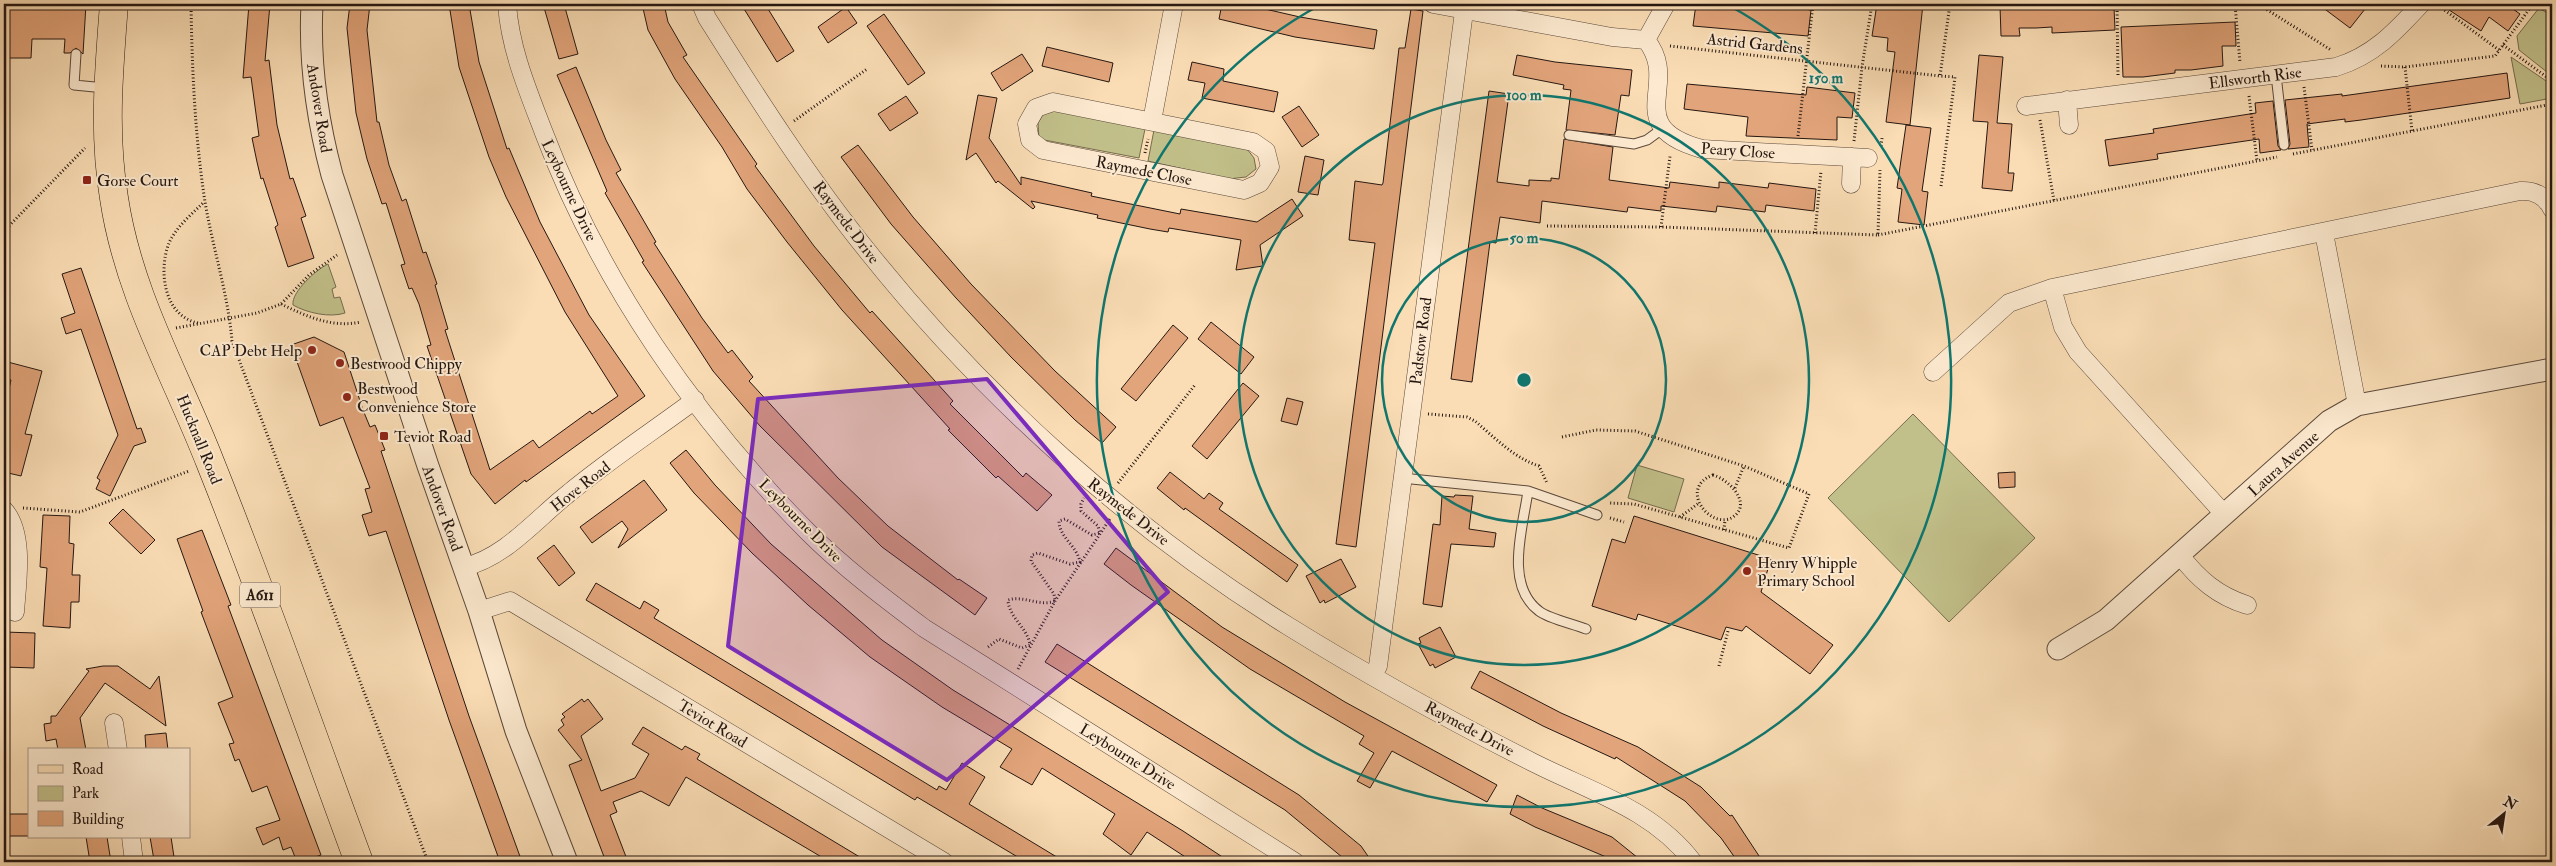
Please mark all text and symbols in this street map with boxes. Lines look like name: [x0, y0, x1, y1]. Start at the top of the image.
street label: Astrid Gardens: [1705, 29, 1804, 59]
street label: Andover Road: [302, 61, 336, 154]
street label: Ellsworth Rise: [2208, 62, 2303, 94]
text: 150 m: [1809, 69, 1843, 88]
text: 100 m: [1506, 86, 1542, 105]
street label: Leybourne Drive: [537, 136, 602, 245]
street label: Peary Close: [1700, 138, 1776, 164]
street label: Raymede Close: [1094, 152, 1194, 190]
place label: Gorse Court: [97, 171, 179, 191]
marker: Gorse Court: [81, 174, 93, 186]
street label: Raymede Drive: [809, 177, 884, 268]
text: 50 m: [1510, 229, 1539, 248]
street label: Padstow Road: [1406, 296, 1436, 386]
place label: CAP Debt Help: [199, 341, 302, 362]
marker: CAP Debt Help: [306, 344, 318, 356]
place label: Bestwood Chippy: [350, 354, 463, 375]
marker: Bestwood Chippy: [334, 357, 346, 369]
centre of rings: [1515, 371, 1533, 389]
place label: Bestwood Convenience Store: [357, 379, 476, 417]
marker: Bestwood Convenience Store: [341, 391, 353, 403]
street label: Hucknall Road: [172, 392, 226, 487]
street label: Laura Avenue: [2244, 426, 2324, 501]
place label: Teviot Road: [394, 427, 471, 447]
marker: Teviot Road: [378, 430, 390, 442]
street label: Hove Road: [547, 457, 615, 516]
street label: Andover Road: [417, 462, 467, 554]
street label: Raymede Drive: [1083, 474, 1174, 550]
street label: Leybourne Drive: [754, 475, 846, 567]
place label: Henry Whipple Primary School: [1757, 553, 1857, 591]
marker: Henry Whipple Primary School: [1741, 565, 1753, 577]
road number: A611: [240, 582, 280, 608]
street label: Teviot Road: [674, 695, 751, 752]
street label: Raymede Drive: [1421, 697, 1518, 761]
street label: Leybourne Drive: [1076, 719, 1180, 795]
legend: [28, 748, 190, 838]
text: Road: [72, 760, 104, 779]
text: Park: [72, 784, 99, 803]
north arrow: [2478, 788, 2528, 838]
text: N: [2500, 792, 2520, 814]
text: Building: [72, 810, 124, 829]

